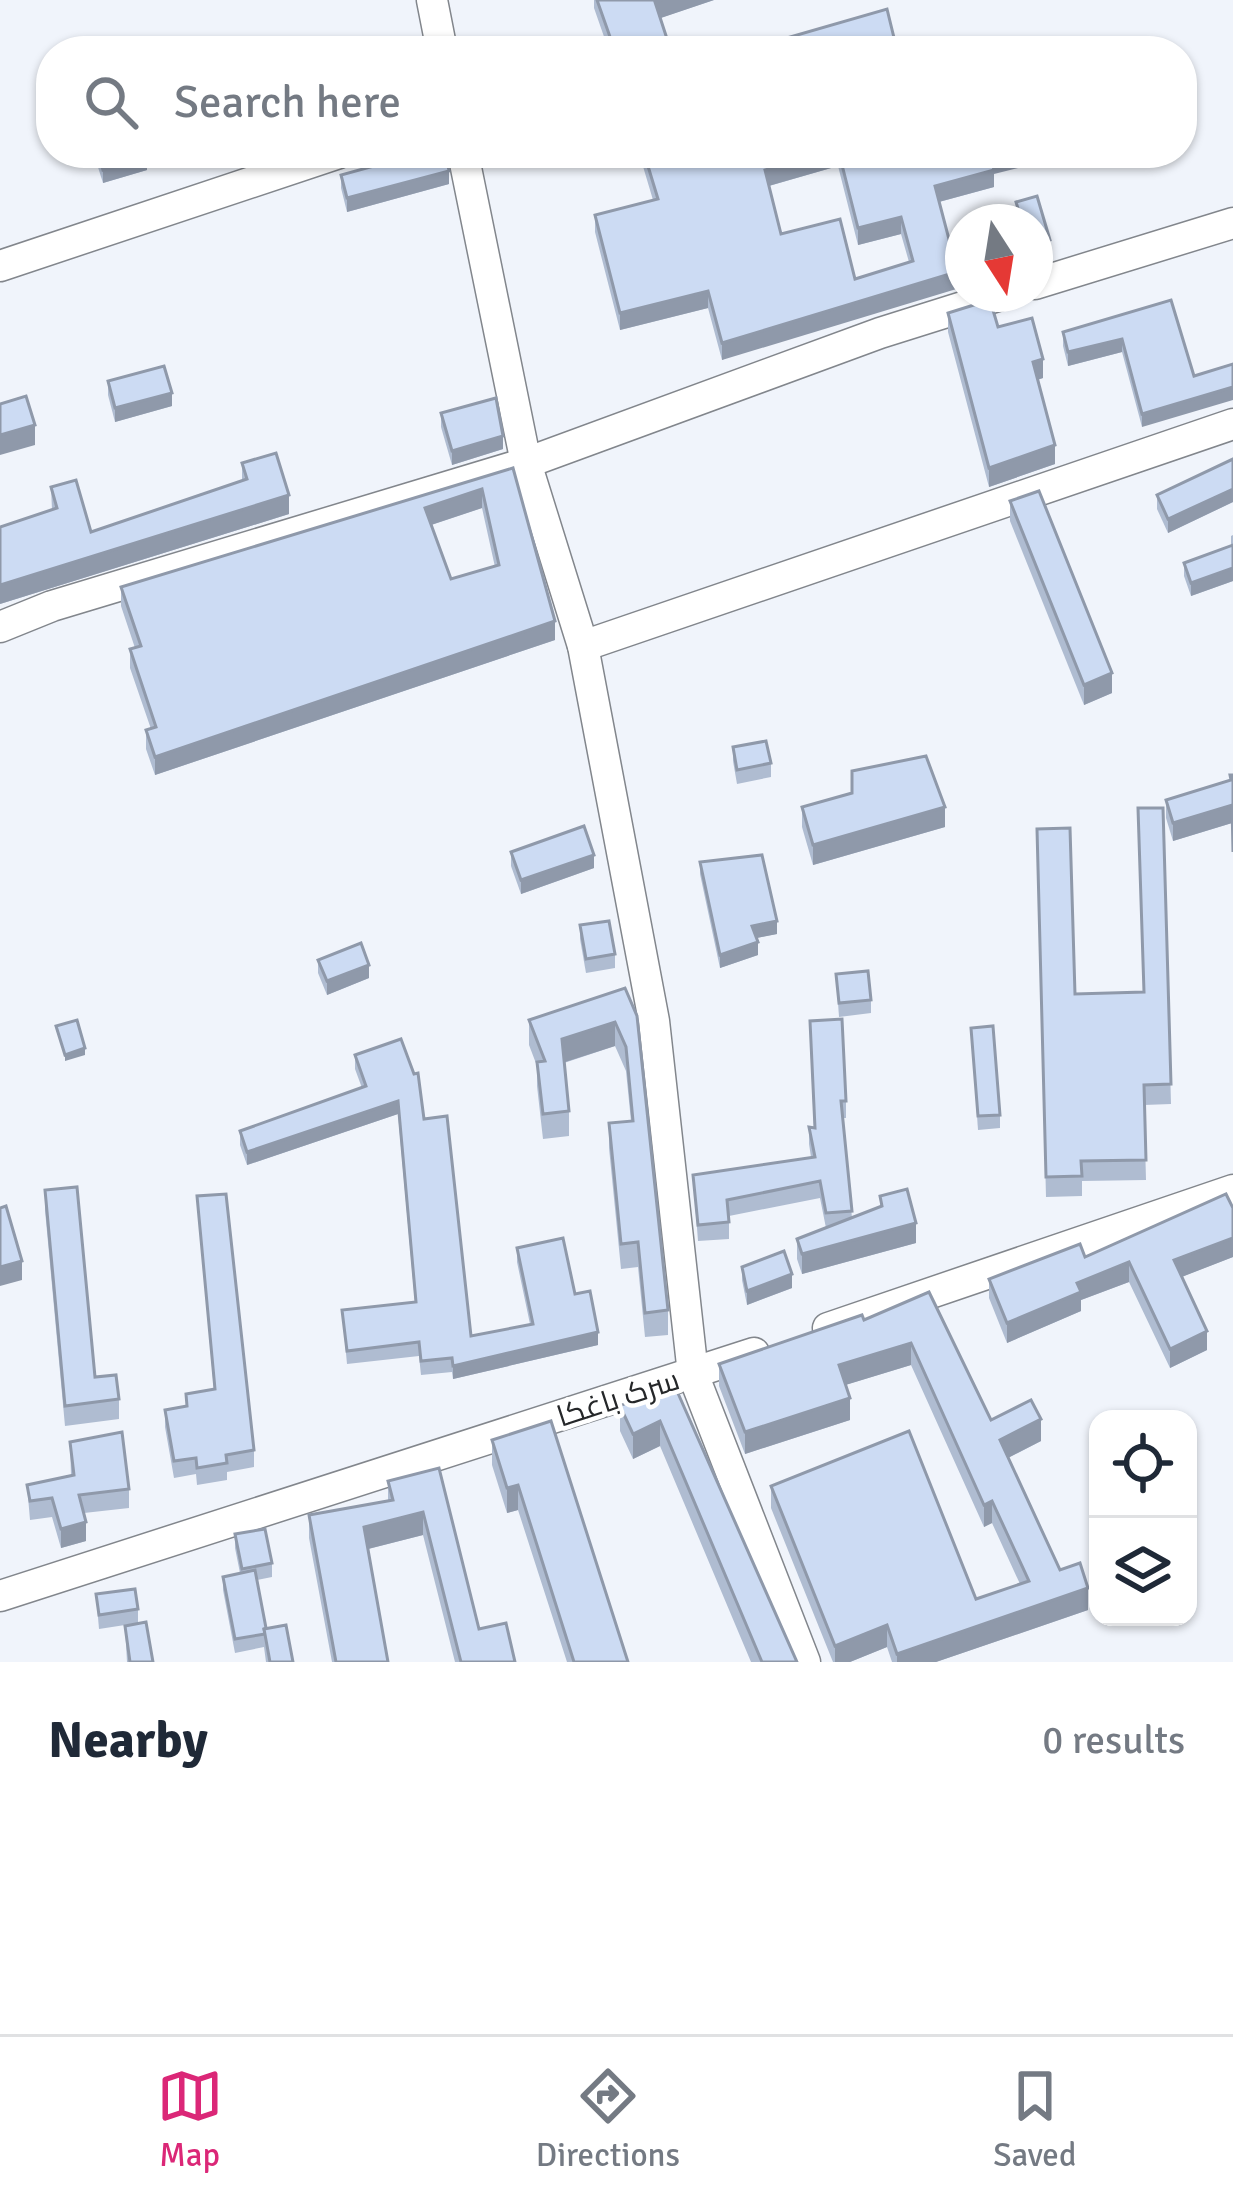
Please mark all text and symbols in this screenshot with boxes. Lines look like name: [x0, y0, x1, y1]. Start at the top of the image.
search box: [36, 36, 1197, 168]
icon: search: [78, 69, 144, 135]
text: Search here: [174, 75, 401, 130]
north arrow: [945, 204, 1053, 312]
street label: سرک باغکا: [552, 1361, 684, 1436]
map controls: [1089, 1410, 1197, 1626]
button: locate: [1089, 1410, 1197, 1518]
button: layers: [1089, 1518, 1197, 1626]
text: Nearby: [48, 1709, 208, 1772]
text: 0 results: [1042, 1716, 1185, 1764]
tab: Map: [157, 2063, 223, 2176]
tab: Directions: [536, 2063, 680, 2176]
tab: Saved: [993, 2063, 1076, 2176]

